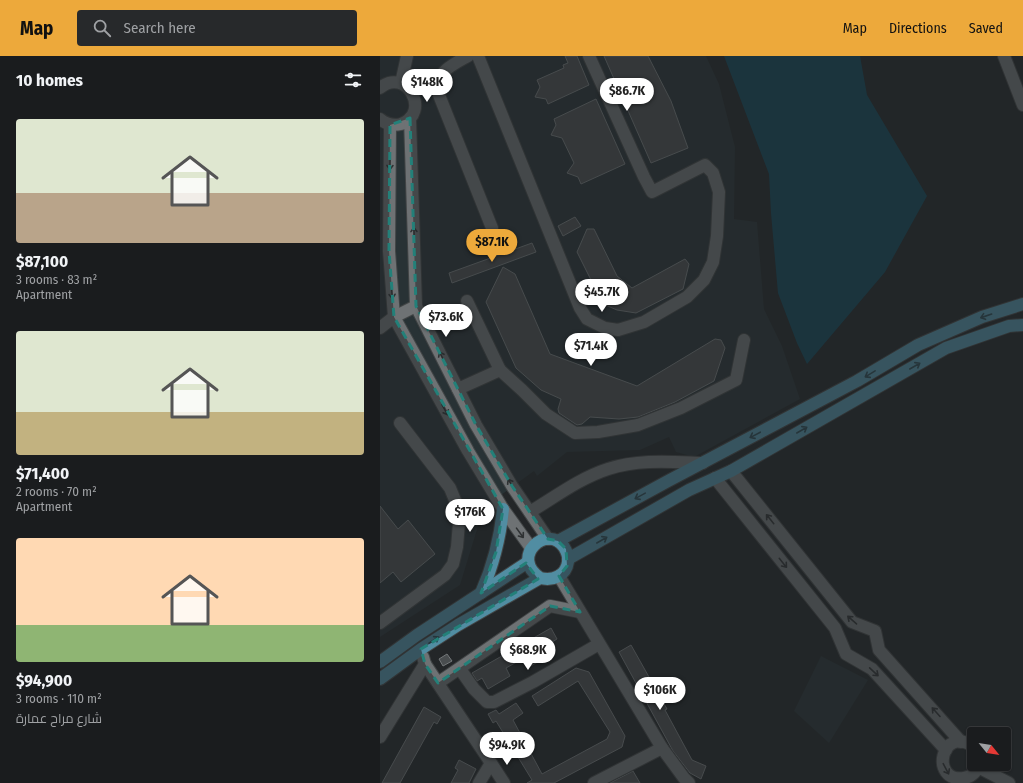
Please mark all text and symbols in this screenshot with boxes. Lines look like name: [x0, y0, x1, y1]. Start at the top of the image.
search box: [77, 10, 357, 46]
text: Map: [20, 17, 53, 40]
icon: search: [91, 17, 113, 39]
text: Search here: [123, 19, 196, 37]
text: Map: [843, 20, 867, 37]
text: Directions: [889, 20, 947, 37]
text: Saved: [969, 20, 1003, 37]
icon: filters: [342, 69, 364, 91]
pin: $148K: [399, 69, 455, 103]
text: 10 homes: [16, 70, 83, 91]
text: $148K: [411, 74, 443, 89]
pin: $86.7K: [594, 78, 660, 112]
text: $86.7K: [609, 83, 645, 98]
icon: home: [154, 145, 226, 217]
one-way arrow: [386, 157, 394, 170]
one-way arrow: [410, 227, 417, 240]
pin: $87.1K: [459, 229, 525, 263]
text: $87.1K: [475, 234, 509, 249]
text: $87,100: [16, 251, 68, 272]
text: 3 rooms · 83 m²: [16, 272, 97, 287]
pin: $45.7K: [569, 279, 635, 313]
text: $45.7K: [584, 284, 620, 299]
one-way arrow: [389, 286, 396, 299]
text: Apartment: [16, 287, 72, 302]
pin: $73.6K: [413, 304, 479, 338]
text: $73.6K: [428, 309, 464, 324]
one-way arrow: [980, 312, 992, 320]
pin: $71.4K: [558, 333, 624, 367]
text: $71.4K: [574, 338, 608, 353]
one-way arrow: [438, 351, 445, 363]
icon: home: [154, 357, 226, 429]
one-way arrow: [909, 362, 921, 370]
one-way arrow: [864, 370, 876, 378]
one-way arrow: [442, 404, 450, 416]
one-way arrow: [796, 426, 808, 434]
one-way arrow: [749, 432, 761, 439]
text: $71,400: [16, 463, 69, 484]
one-way arrow: [507, 478, 515, 489]
text: 2 rooms · 70 m²: [16, 484, 97, 499]
one-way arrow: [634, 493, 646, 500]
text: Apartment: [16, 499, 72, 514]
pin: $176K: [442, 499, 498, 533]
text: $176K: [454, 504, 486, 519]
one-way arrow: [765, 514, 774, 525]
one-way arrow: [516, 527, 524, 538]
one-way arrow: [596, 536, 608, 544]
one-way arrow: [779, 558, 788, 569]
icon: home: [154, 564, 226, 636]
one-way arrow: [846, 615, 857, 624]
one-way arrow: [429, 636, 440, 645]
pin: $68.9K: [495, 637, 561, 671]
text: $68.9K: [509, 642, 547, 657]
one-way arrow: [869, 667, 879, 676]
text: $94,900: [16, 670, 72, 691]
pin: $106K: [632, 677, 688, 711]
text: $106K: [644, 682, 676, 697]
text: 3 rooms · 110 m²: [16, 691, 102, 706]
one-way arrow: [931, 707, 940, 717]
text: شارع مراح عمارة: [16, 711, 102, 726]
north arrow: [967, 727, 1011, 771]
map controls: [967, 727, 1011, 771]
pin: $94.9K: [474, 732, 540, 766]
text: $94.9K: [489, 737, 525, 752]
one-way arrow: [943, 763, 950, 775]

